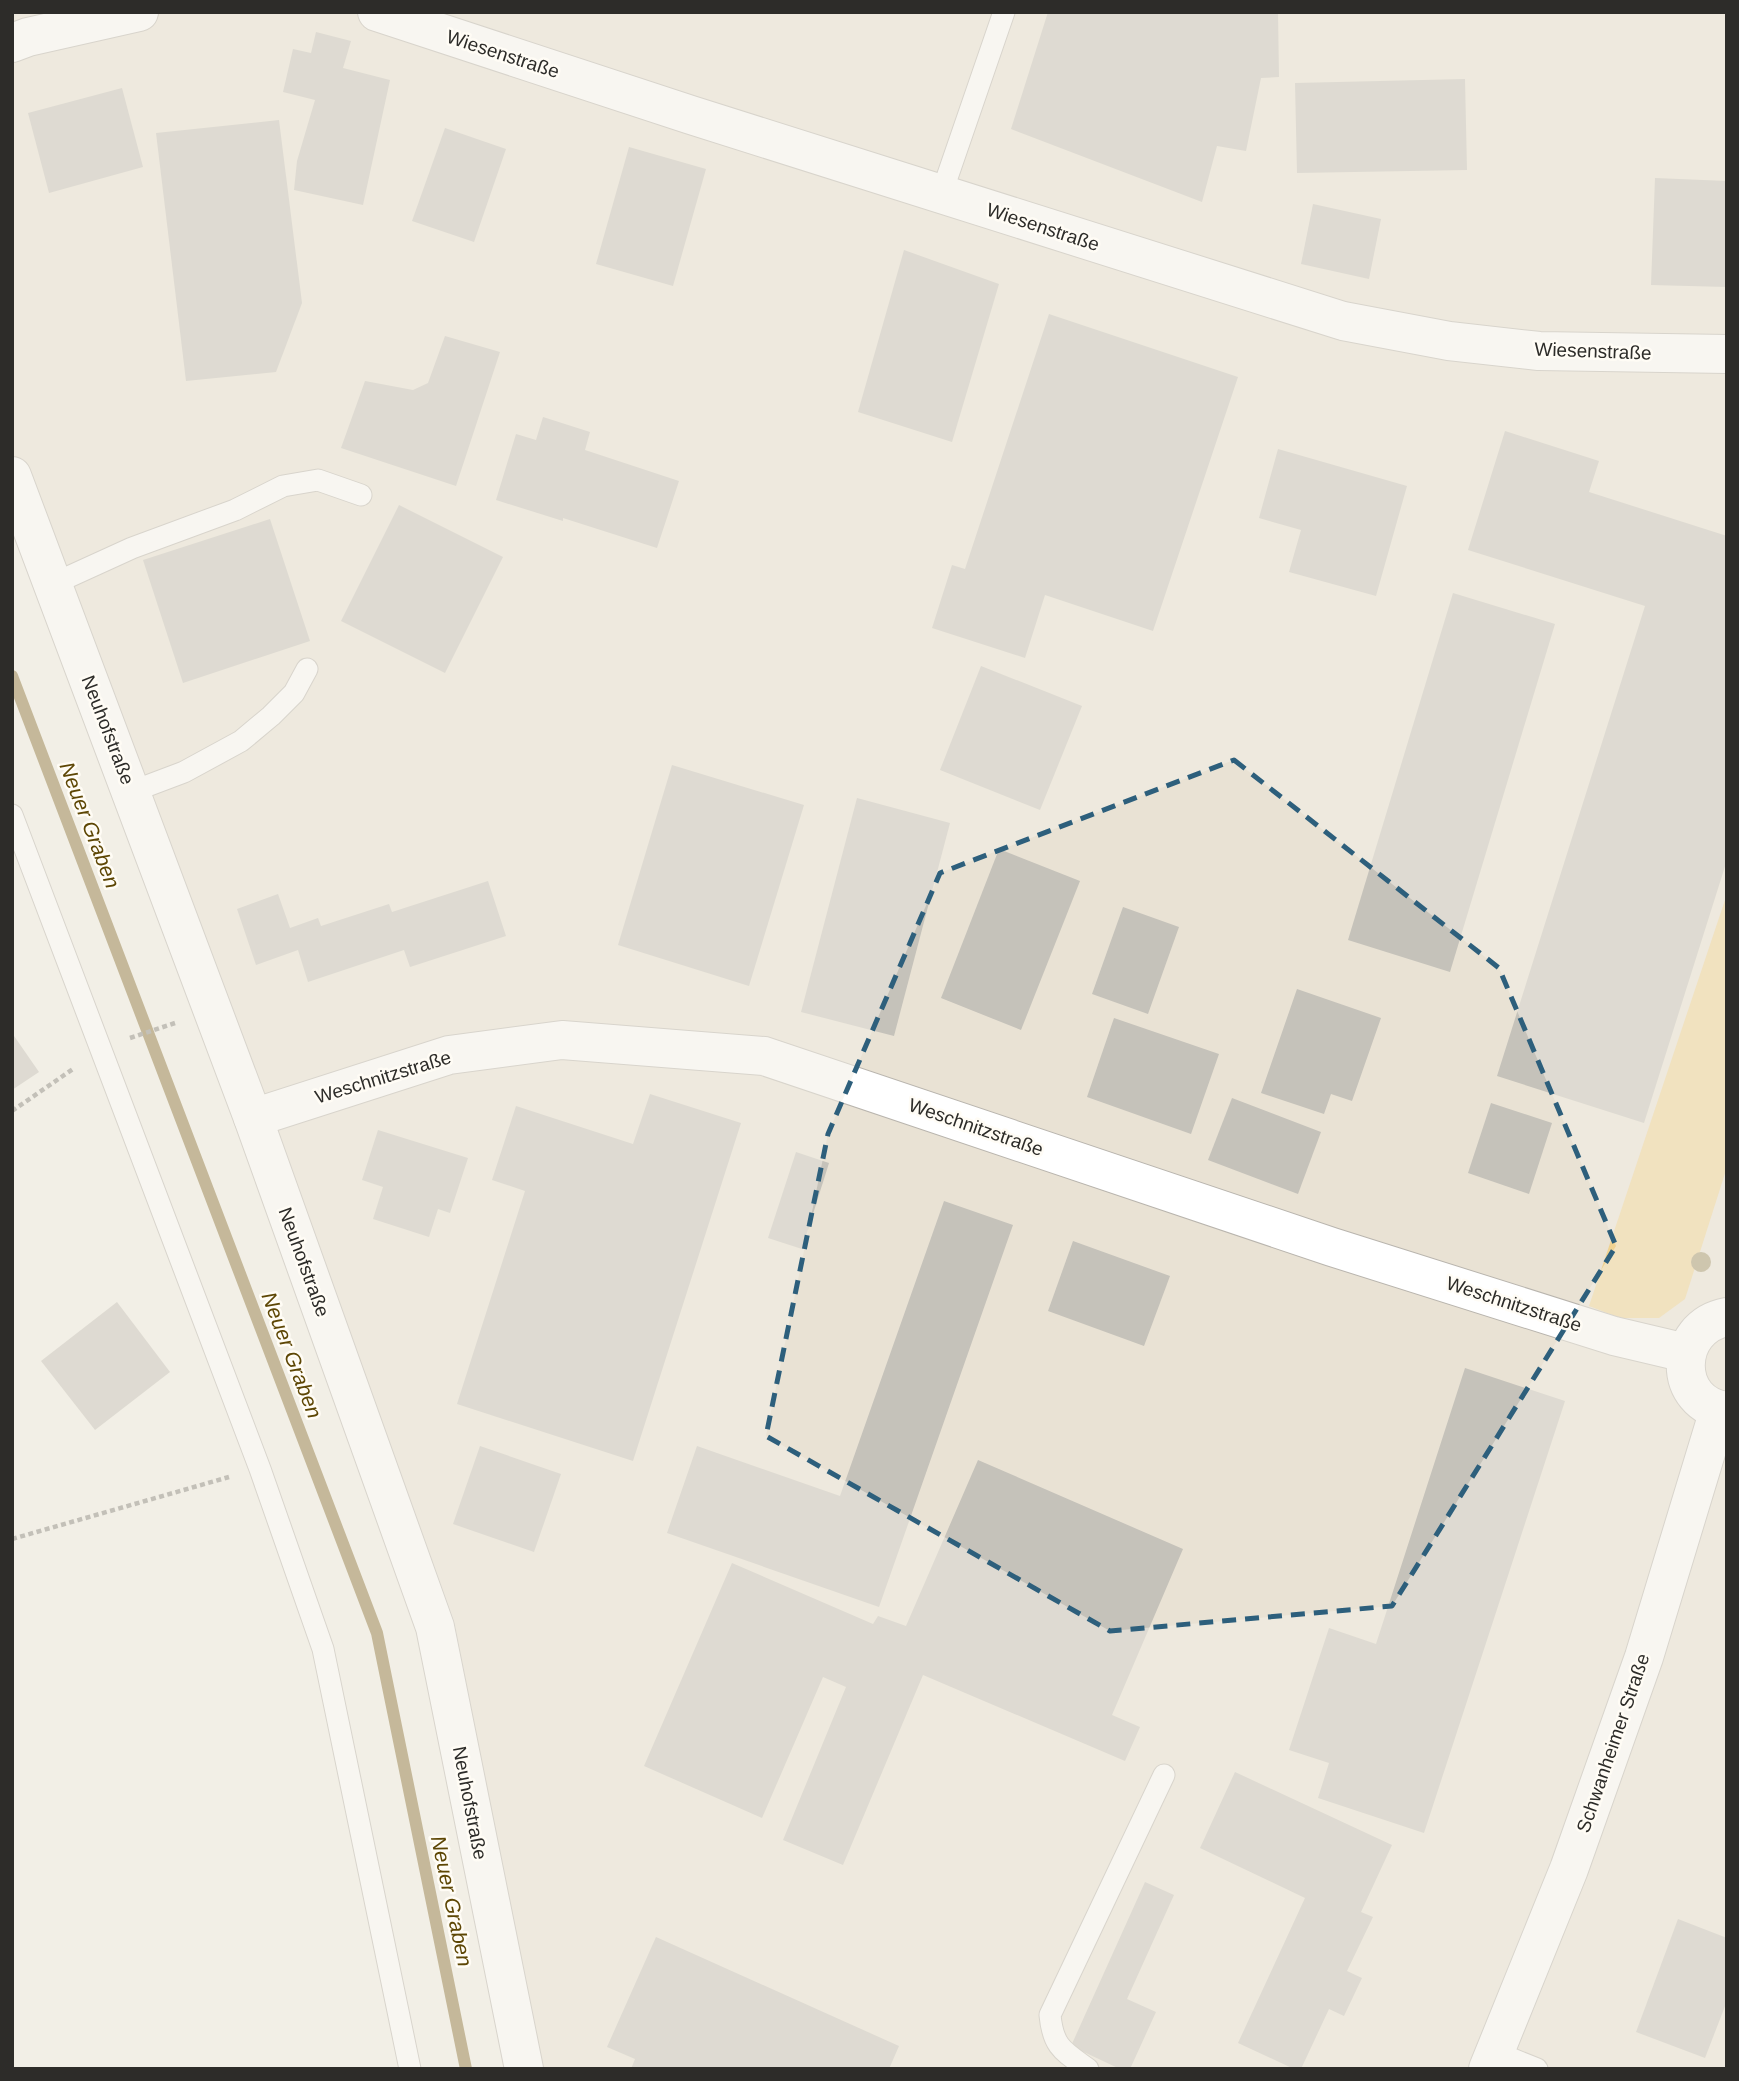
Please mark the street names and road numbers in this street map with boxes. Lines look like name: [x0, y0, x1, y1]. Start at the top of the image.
street label: Wiesenstraße: [444, 26, 562, 82]
street label: Wiesenstraße: [984, 199, 1102, 255]
street label: Wiesenstraße: [1534, 338, 1652, 364]
street label: Neuhofstraße: [78, 672, 138, 788]
street label: Weschnitzstraße: [312, 1046, 454, 1108]
street label: Weschnitzstraße: [906, 1094, 1046, 1160]
street label: Neuhofstraße: [274, 1204, 334, 1320]
street label: Weschnitzstraße: [1444, 1272, 1584, 1336]
street label: Schwanheimer Straße: [1572, 1651, 1654, 1835]
street label: Neuhofstraße: [449, 1744, 491, 1862]

